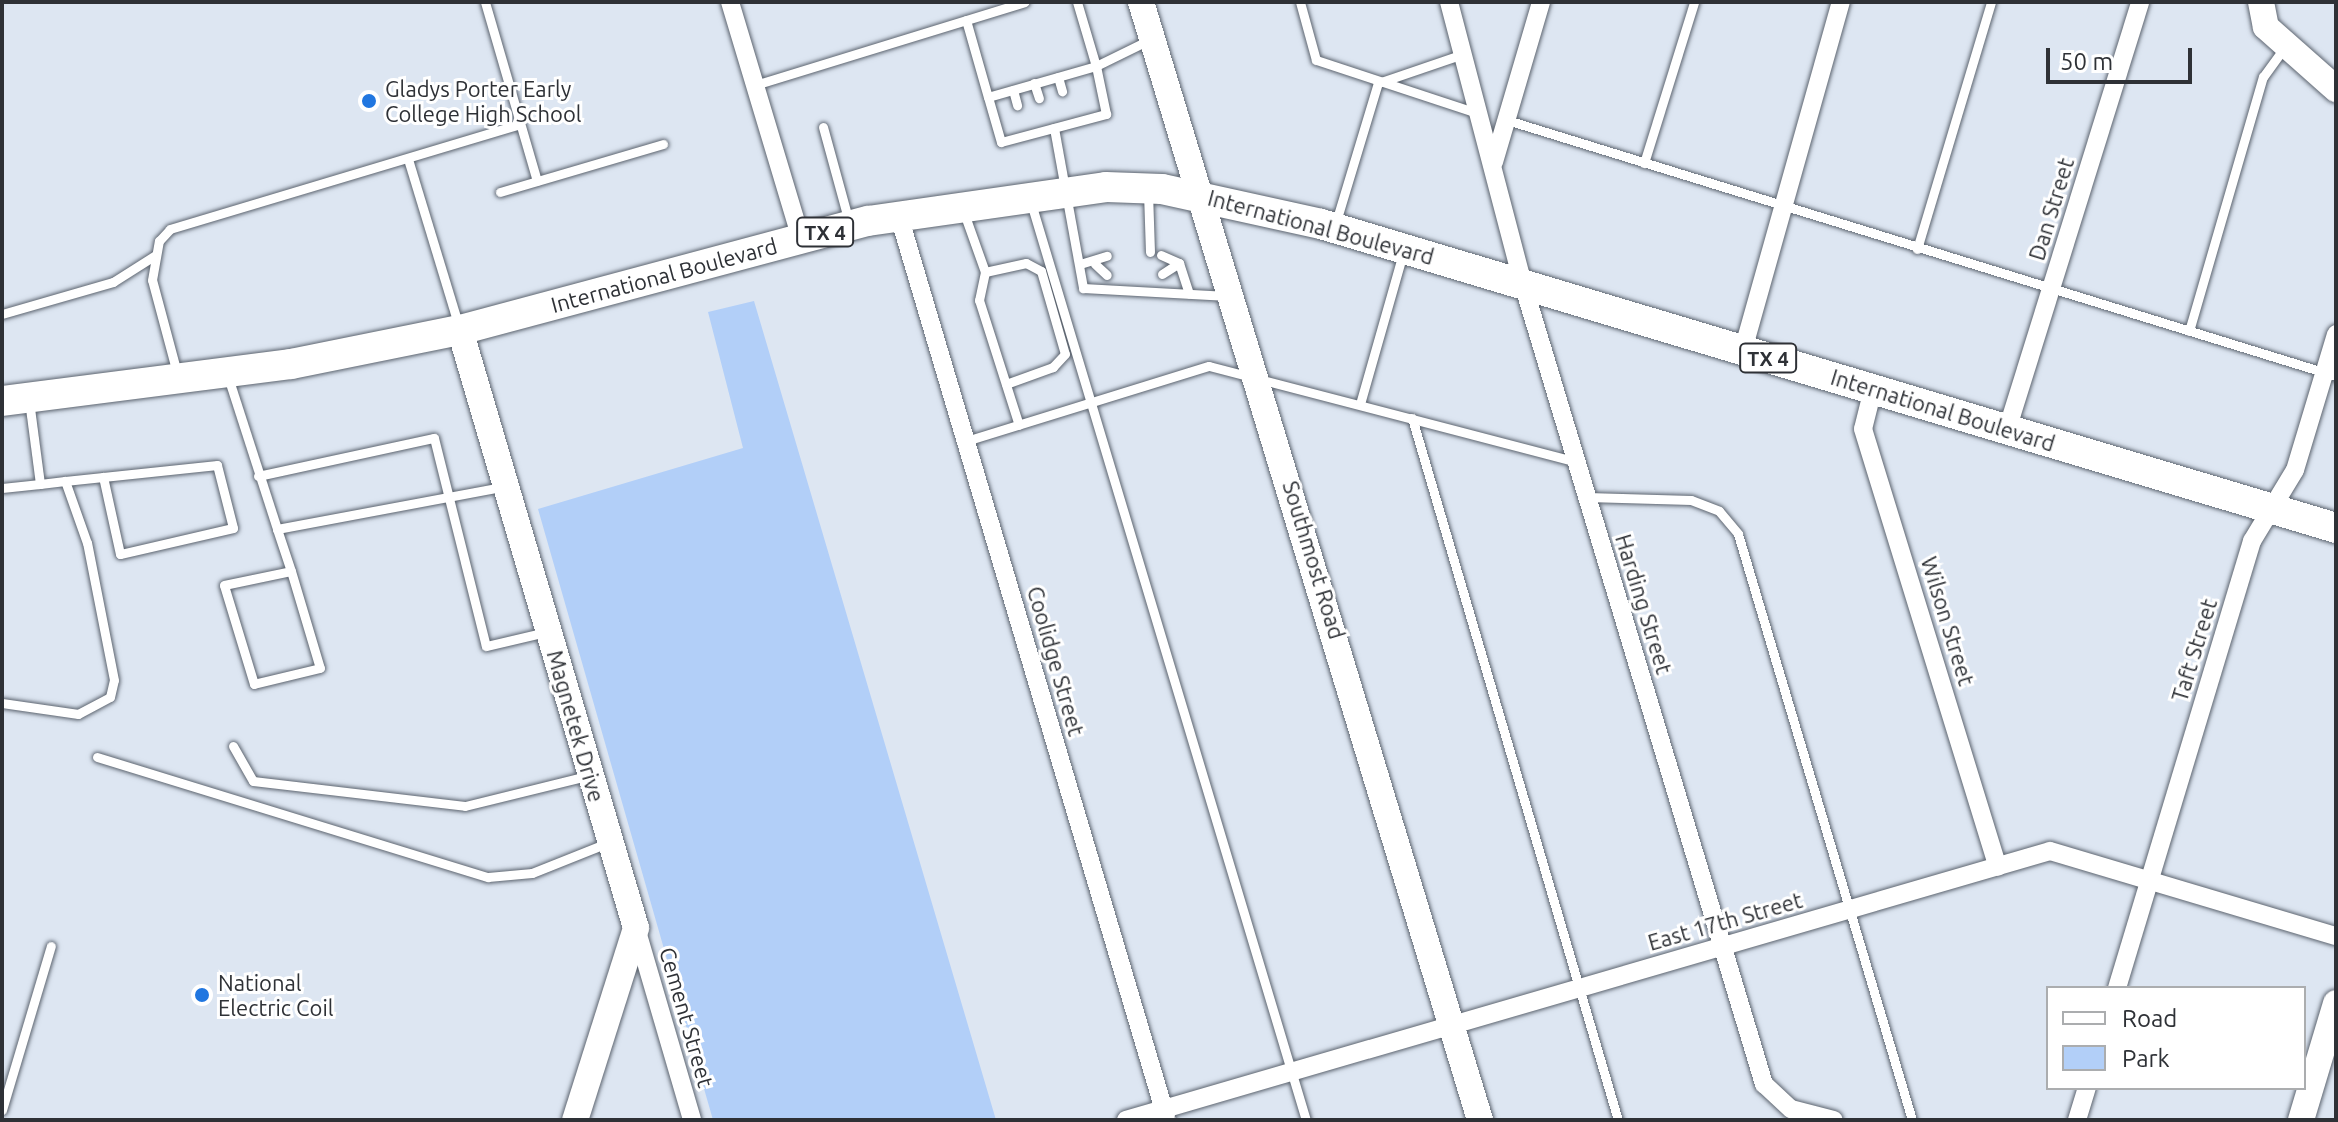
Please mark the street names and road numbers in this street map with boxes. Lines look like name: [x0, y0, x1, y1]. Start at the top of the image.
street label: Dan Street: [2023, 155, 2079, 263]
street label: International Boulevard: [1205, 184, 1437, 270]
road number: TX 4: [795, 216, 855, 248]
street label: International Boulevard: [548, 232, 780, 318]
road number: TX 4: [1738, 342, 1798, 374]
street label: International Boulevard: [1828, 363, 2058, 457]
street label: Southmost Road: [1277, 478, 1351, 642]
street label: Harding Street: [1610, 531, 1678, 677]
street label: Wilson Street: [1916, 553, 1980, 689]
street label: Coolidge Street: [1022, 583, 1090, 739]
street label: Taft Street: [2166, 595, 2222, 705]
street label: Magnetek Drive: [542, 647, 610, 805]
street label: East 17th Street: [1645, 886, 1805, 956]
street label: Cement Street: [654, 944, 720, 1090]

